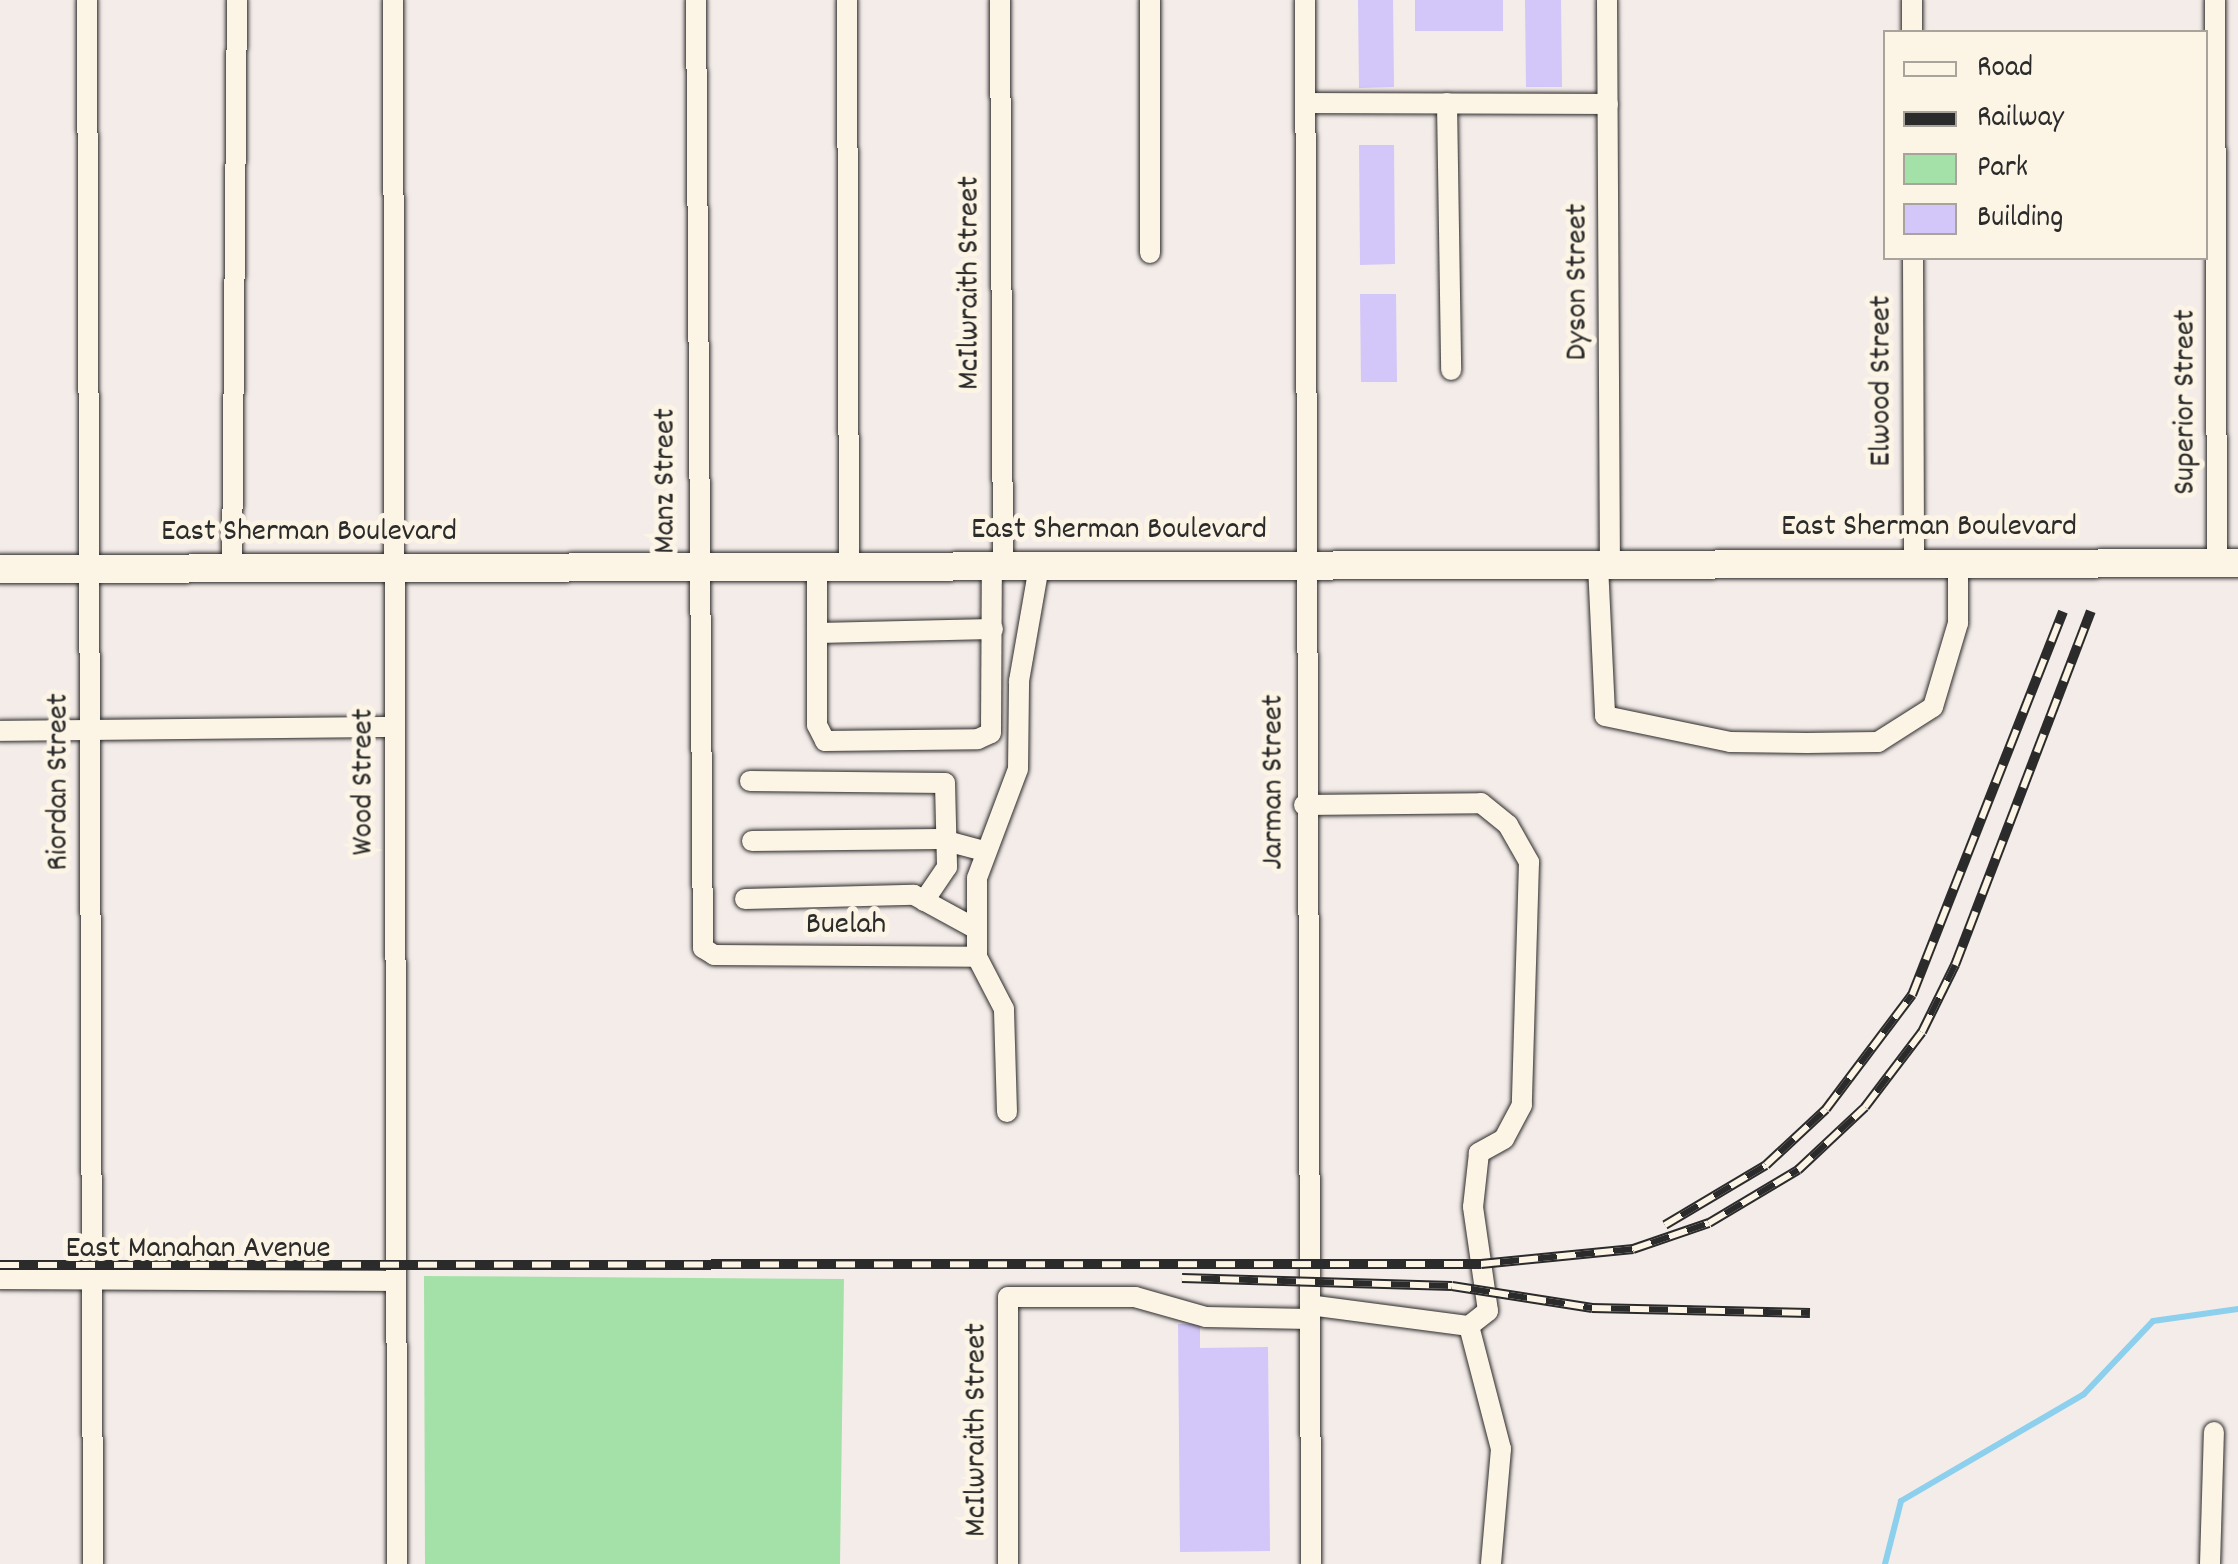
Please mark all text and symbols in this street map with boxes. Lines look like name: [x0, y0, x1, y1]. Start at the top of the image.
legend: [1883, 30, 2208, 260]
text: Road: [1977, 48, 2033, 91]
text: Railway: [1977, 98, 2064, 141]
text: Park: [1977, 148, 2028, 191]
street label: McIlwraith Street: [952, 176, 990, 390]
text: Building: [1977, 198, 2063, 241]
street label: Dyson Street: [1560, 203, 1598, 361]
street label: Elwood Street: [1864, 295, 1902, 467]
street label: Superior Street: [2168, 309, 2206, 495]
street label: Manz Street: [648, 408, 686, 554]
street label: East Sherman Boulevard: [1781, 509, 2077, 547]
street label: East Sherman Boulevard: [971, 512, 1267, 550]
street label: East Sherman Boulevard: [161, 514, 457, 552]
street label: Riordan Street: [41, 693, 79, 871]
street label: Jarman Street: [1256, 694, 1294, 870]
street label: Wood Street: [346, 709, 384, 855]
street label: Buelah: [806, 907, 886, 945]
street label: East Manahan Avenue: [65, 1231, 331, 1269]
street label: McIlwraith Street: [959, 1323, 997, 1537]

